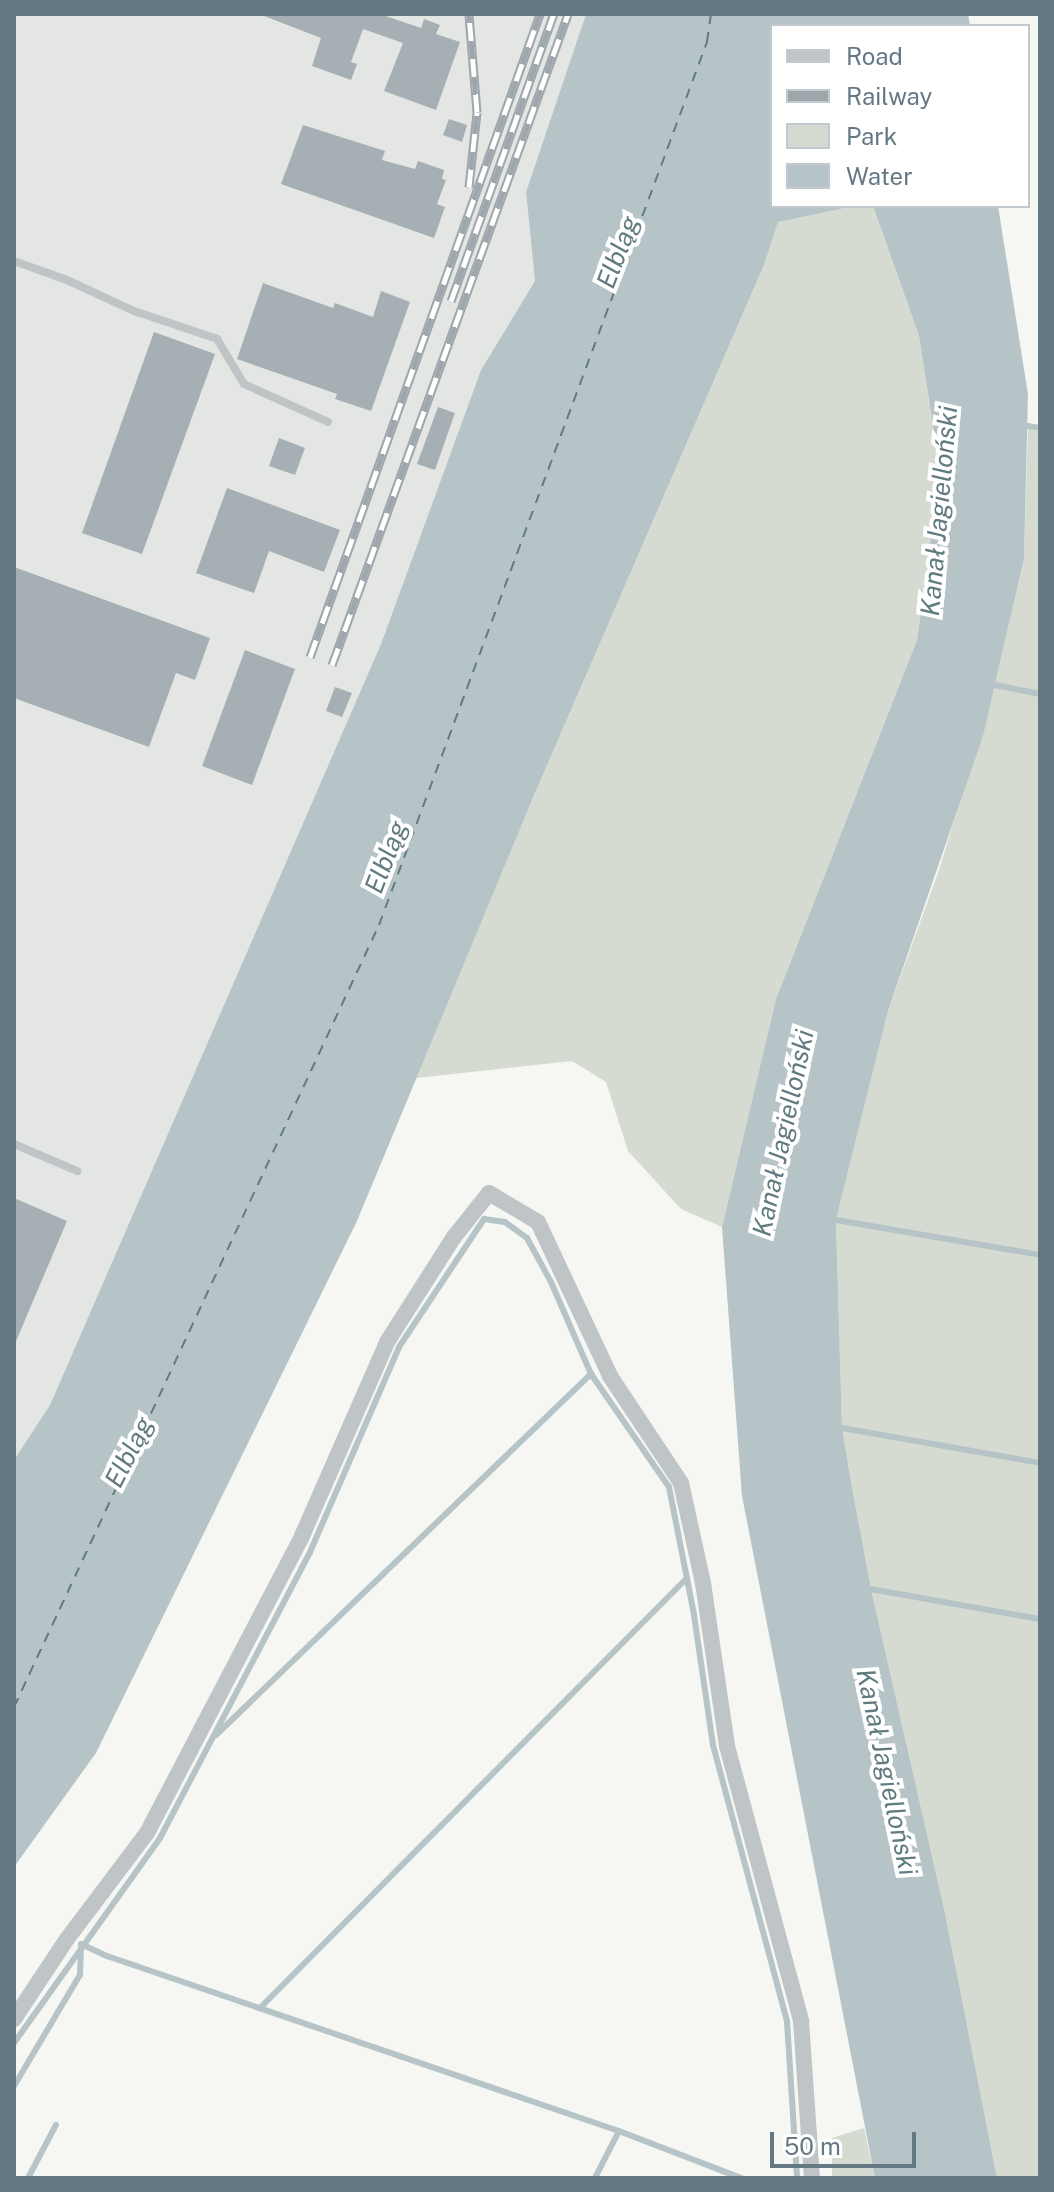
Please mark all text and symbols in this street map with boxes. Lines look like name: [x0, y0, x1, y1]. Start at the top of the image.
legend: [770, 24, 1030, 208]
text: Road: [846, 42, 903, 70]
text: Railway: [846, 82, 932, 110]
text: Park: [846, 122, 897, 150]
text: Water: [846, 162, 913, 190]
water label: Elbląg: [590, 212, 646, 292]
water label: Kanał Jagielloński: [914, 405, 964, 617]
water label: Elbląg: [358, 817, 414, 897]
water label: Kanał Jagielloński: [746, 1027, 820, 1239]
water label: Elbląg: [98, 1412, 160, 1492]
water label: Kanał Jagielloński: [850, 1666, 924, 1878]
scale bar: [774, 2116, 920, 2166]
text: 50 m: [784, 2132, 841, 2160]

